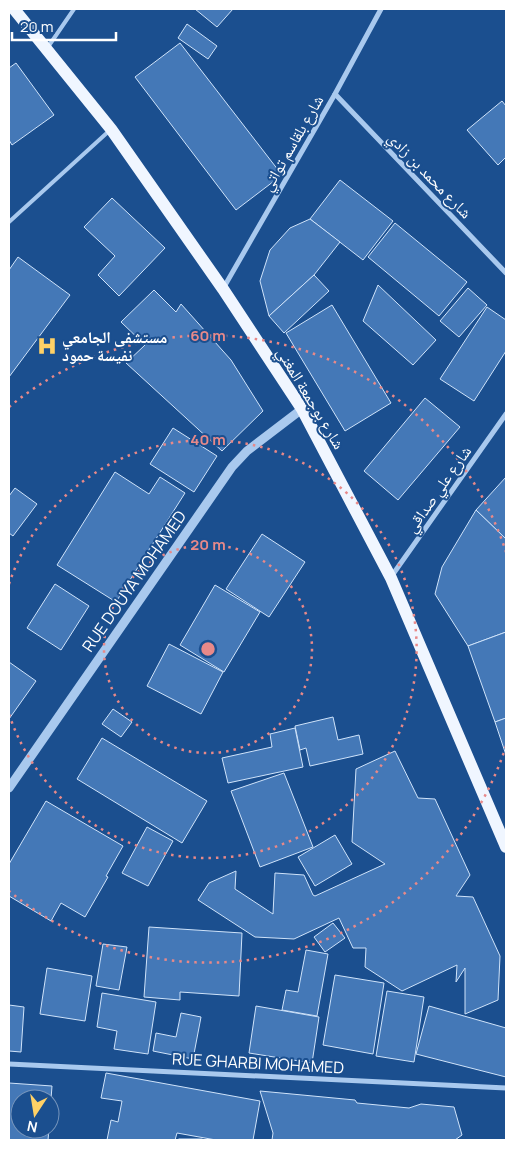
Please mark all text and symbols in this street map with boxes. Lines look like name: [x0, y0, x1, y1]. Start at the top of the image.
scale bar: [12, 10, 116, 42]
text: 20 m: [20, 16, 53, 37]
street label: شارع بلقاسم تواتي: [256, 91, 330, 196]
street label: شارع محمد بن زادي: [382, 127, 477, 225]
text: 60 m: [190, 325, 226, 346]
place label: مستشفى الجامعي نفيسة حمود: [62, 326, 167, 366]
hospital icon: مستشفى الجامعي نفيسة حمود: [36, 335, 58, 357]
street label: شارع بوجمعة المغني: [270, 343, 350, 454]
text: 40 m: [190, 429, 226, 450]
street label: شارع علي صداقي: [400, 441, 478, 538]
street label: RUE DOUYA MOHAMED: [77, 506, 191, 656]
text: 20 m: [190, 534, 226, 555]
centre of rings: [199, 640, 217, 658]
street label: RUE GHARBI MOHAMED: [171, 1048, 345, 1079]
north arrow: [10, 1089, 60, 1139]
text: N: [25, 1117, 39, 1138]

